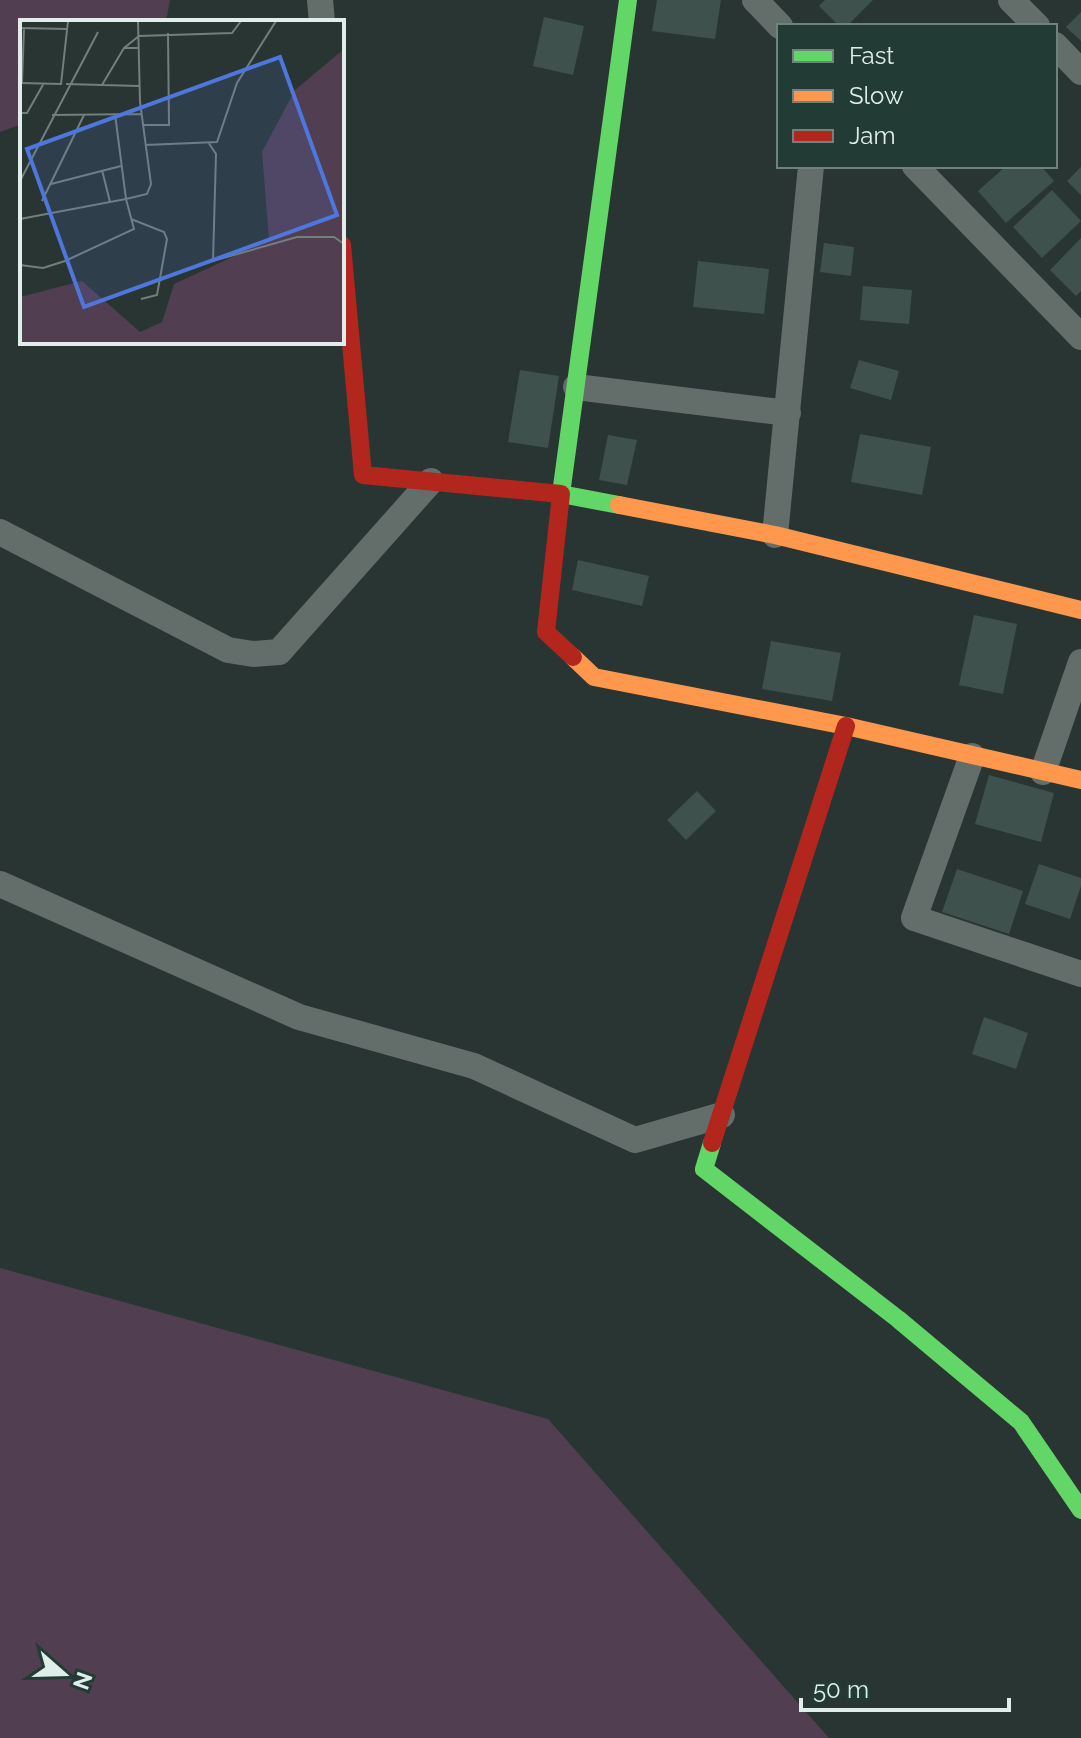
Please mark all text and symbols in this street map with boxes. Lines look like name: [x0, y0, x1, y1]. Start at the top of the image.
inset map: [20, 20, 344, 344]
legend: [777, 24, 1057, 168]
text: Fast: [849, 41, 894, 70]
text: Slow: [849, 81, 904, 110]
text: Jam: [849, 121, 895, 150]
north arrow: [24, 1634, 104, 1714]
scale bar: [801, 1662, 1009, 1712]
text: N: [68, 1669, 98, 1693]
text: 50 m: [813, 1675, 869, 1704]

